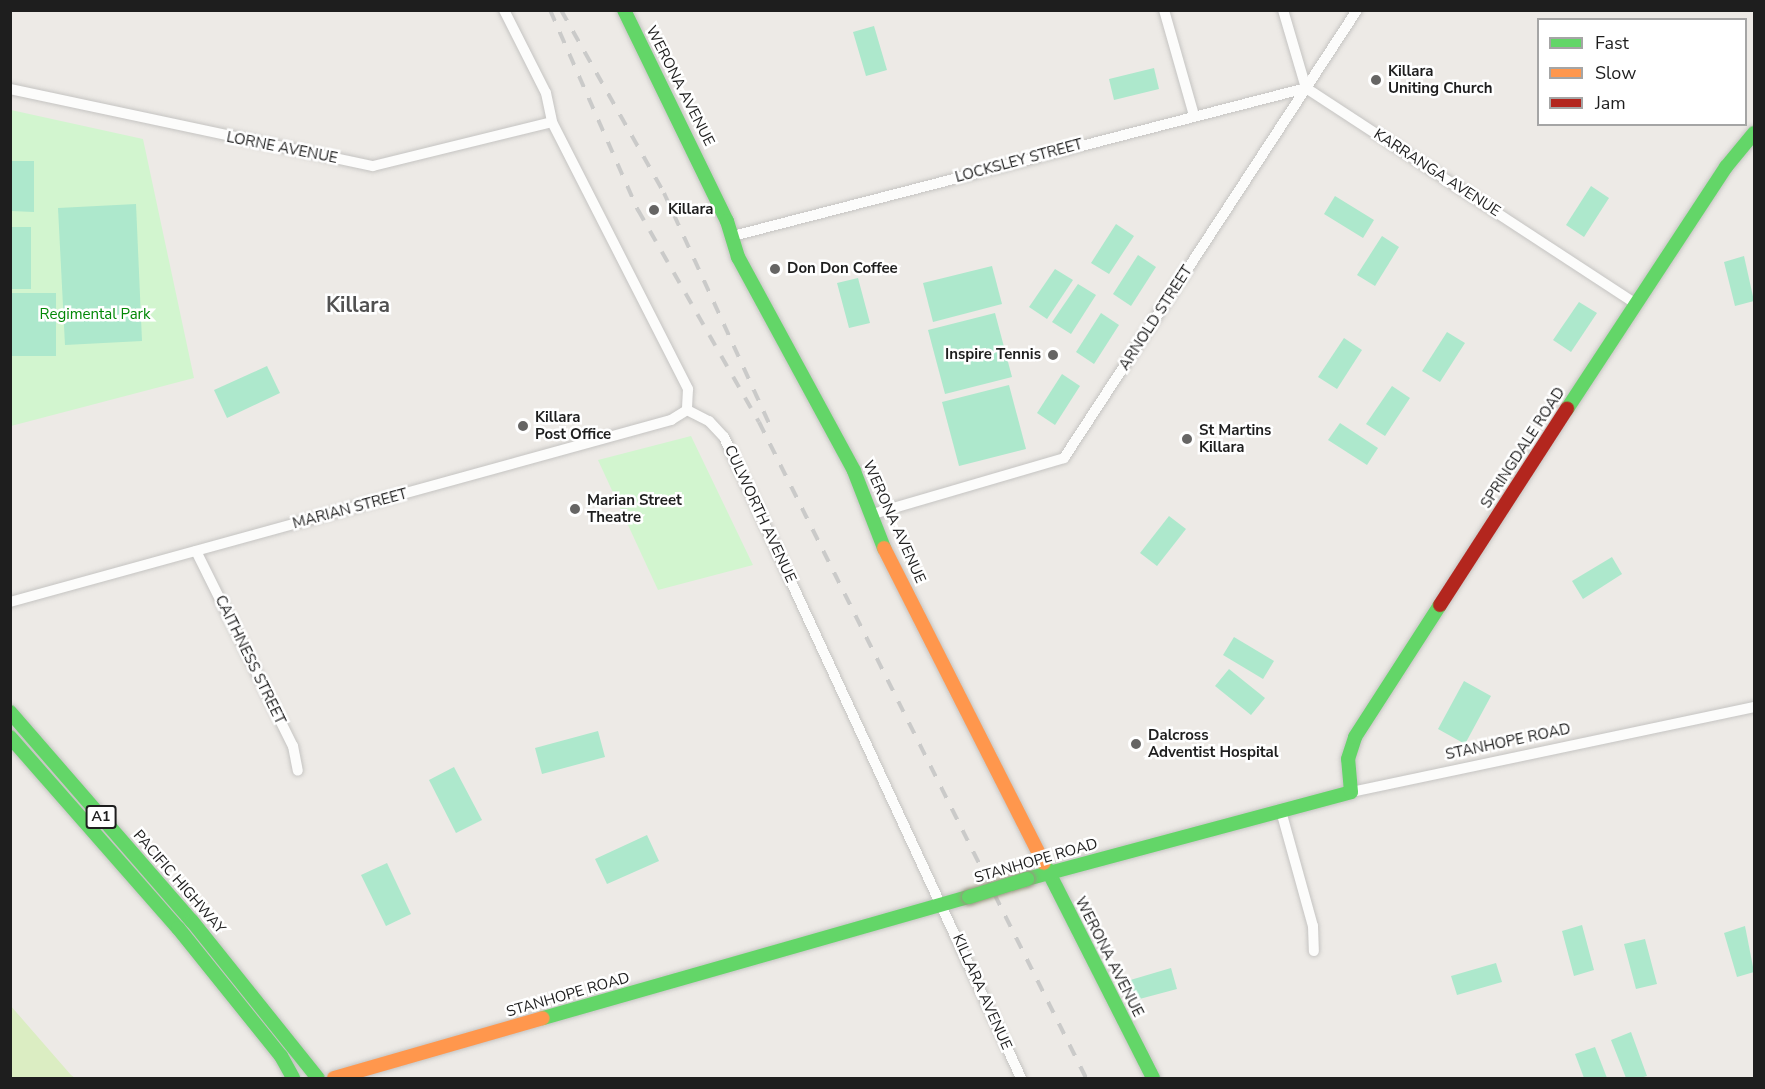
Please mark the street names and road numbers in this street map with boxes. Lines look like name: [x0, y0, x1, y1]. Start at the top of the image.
street label: WERONA AVENUE: [642, 23, 718, 149]
street label: KARRANGA AVENUE: [1370, 125, 1504, 221]
street label: LORNE AVENUE: [225, 128, 339, 168]
street label: LOCKSLEY STREET: [953, 135, 1085, 187]
street label: ARNOLD STREET: [1115, 262, 1197, 374]
street label: SPRINGDALE ROAD: [1477, 384, 1569, 512]
street label: CULWORTH AVENUE: [720, 442, 800, 586]
street label: WERONA AVENUE: [859, 458, 929, 586]
street label: MARIAN STREET: [291, 485, 409, 533]
street label: CAITHNESS STREET: [211, 592, 289, 728]
street label: STANHOPE ROAD: [1444, 720, 1572, 764]
road number: A1: [84, 806, 118, 828]
street label: PACIFIC HIGHWAY: [129, 827, 229, 937]
street label: STANHOPE ROAD: [972, 835, 1100, 887]
street label: WERONA AVENUE: [1071, 894, 1147, 1020]
street label: KILLARA AVENUE: [948, 931, 1016, 1053]
street label: STANHOPE ROAD: [504, 969, 632, 1021]

